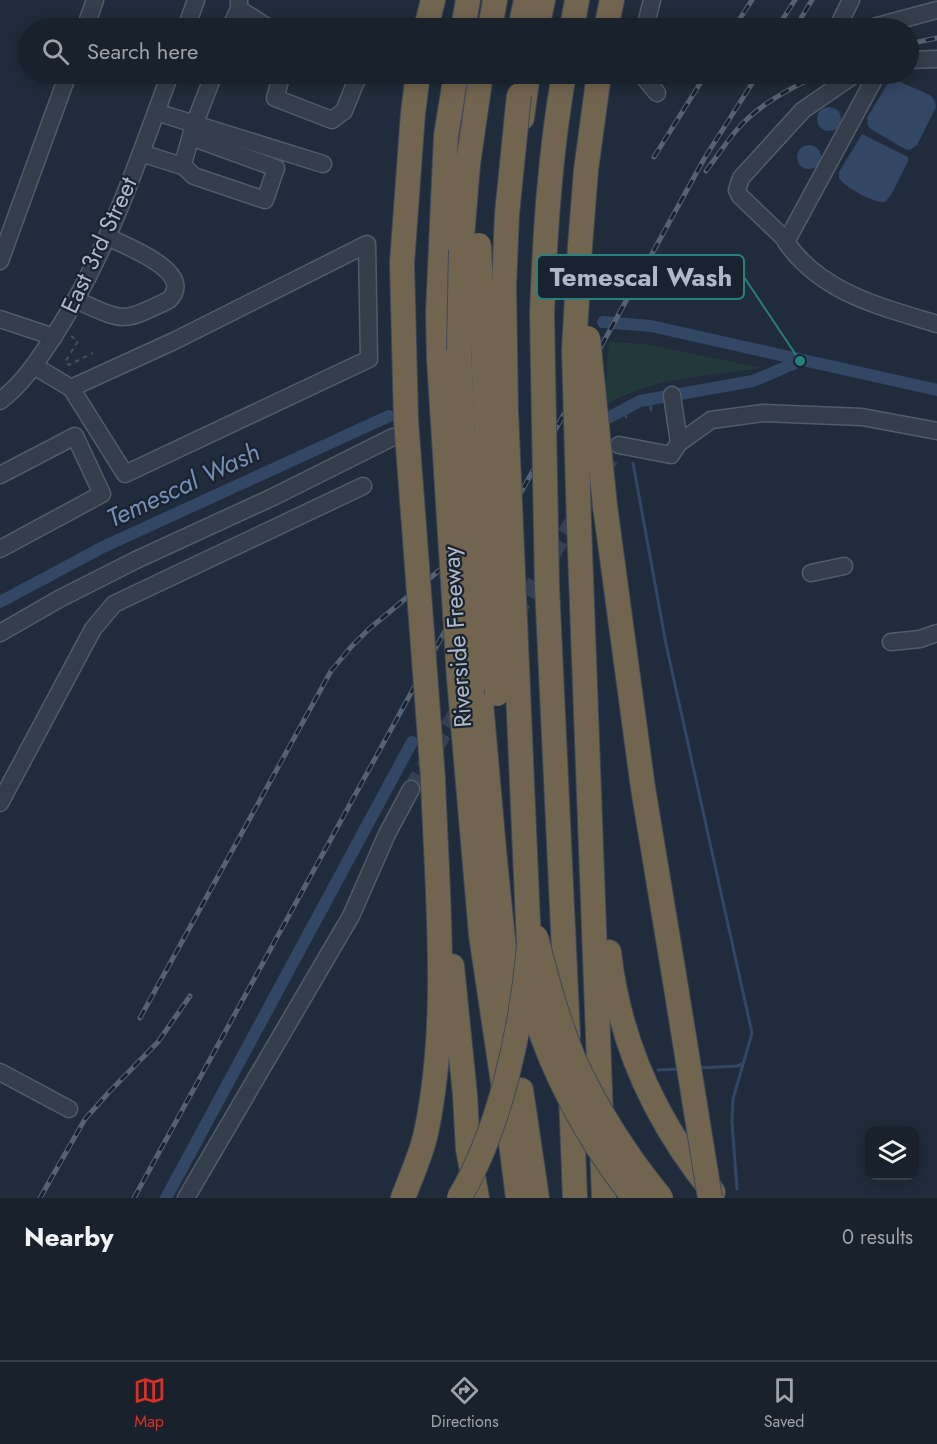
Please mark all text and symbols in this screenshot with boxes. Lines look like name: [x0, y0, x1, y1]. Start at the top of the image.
search box: [18, 18, 919, 84]
icon: search: [39, 35, 72, 68]
text: Search here: [87, 35, 198, 67]
street label: East 3rd Street: [52, 171, 146, 319]
callout: Temescal Wash: [537, 255, 744, 299]
text: Temescal Wash: [550, 258, 732, 296]
water label: Temescal Wash: [100, 433, 266, 537]
street label: Riverside Freeway: [433, 545, 480, 729]
map controls: [865, 1126, 919, 1180]
button: layers: [865, 1126, 919, 1180]
text: Nearby: [24, 1218, 113, 1256]
text: 0 results: [842, 1223, 913, 1252]
tab: Map: [133, 1374, 166, 1433]
tab: Directions: [431, 1374, 499, 1433]
tab: Saved: [764, 1374, 804, 1433]

